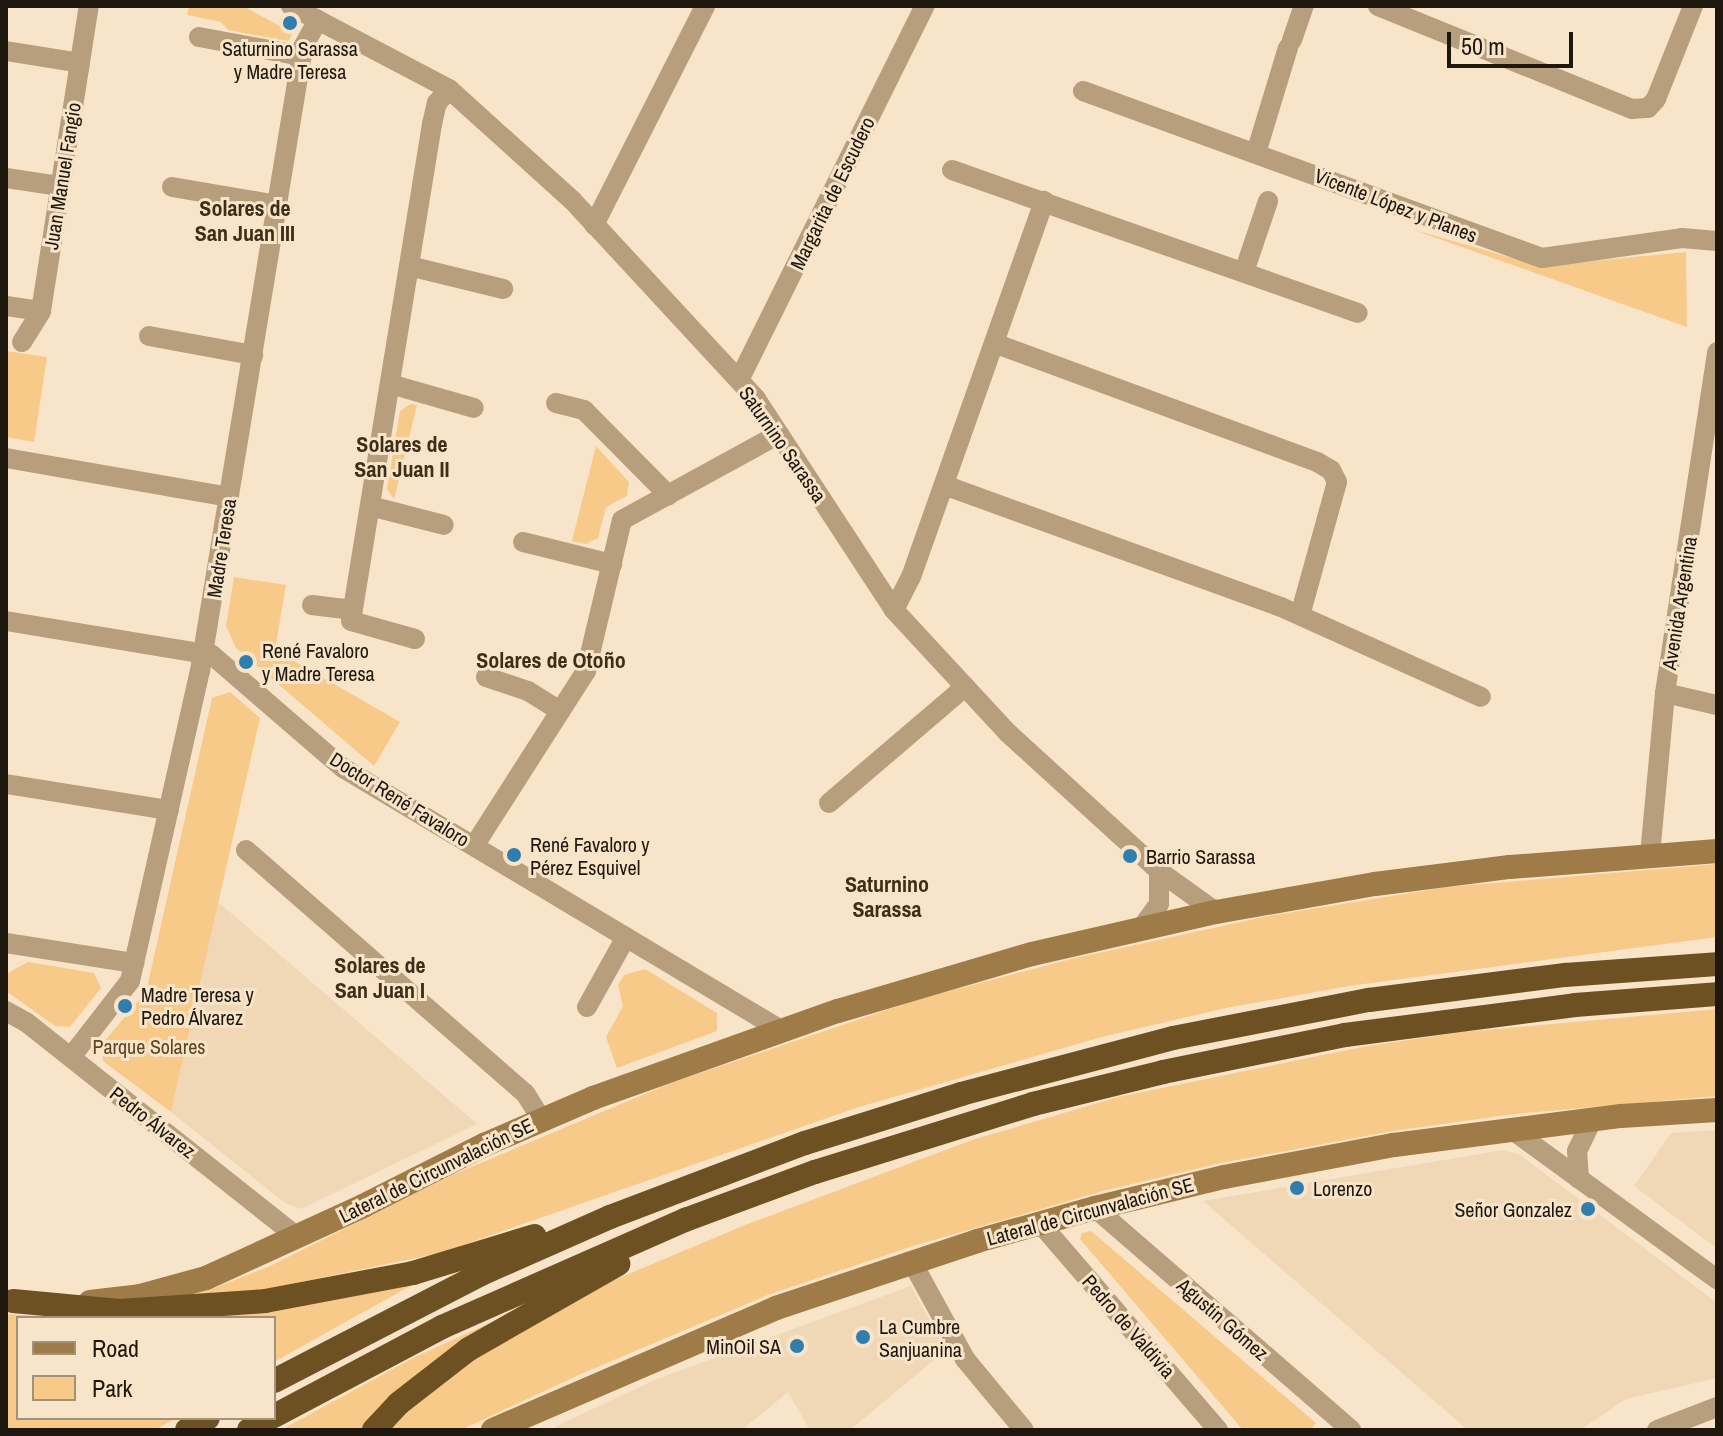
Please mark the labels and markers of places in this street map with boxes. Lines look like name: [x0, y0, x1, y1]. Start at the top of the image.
marker: Saturnino Sarassa y Madre Teresa: [281, 14, 299, 32]
place label: Saturnino Sarassa y Madre Teresa: [222, 36, 358, 83]
place label: René Favaloro y Madre Teresa: [262, 638, 375, 685]
marker: René Favaloro y Madre Teresa: [237, 653, 255, 671]
place label: René Favaloro y Pérez Esquivel: [530, 832, 650, 879]
place label: Barrio Sarassa: [1146, 844, 1255, 868]
marker: René Favaloro y Pérez Esquivel: [505, 846, 523, 864]
marker: Barrio Sarassa: [1121, 847, 1139, 865]
place label: Madre Teresa y Pedro Álvarez: [141, 982, 254, 1029]
marker: Madre Teresa y Pedro Álvarez: [116, 997, 134, 1015]
place label: Lorenzo: [1313, 1176, 1372, 1200]
marker: Lorenzo: [1288, 1179, 1306, 1197]
place label: Señor Gonzalez: [1454, 1197, 1572, 1221]
marker: Señor Gonzalez: [1579, 1200, 1597, 1218]
place label: La Cumbre Sanjuanina: [879, 1314, 962, 1361]
marker: La Cumbre Sanjuanina: [854, 1328, 872, 1346]
place label: MinOil SA: [706, 1334, 781, 1358]
marker: MinOil SA: [788, 1337, 806, 1355]

